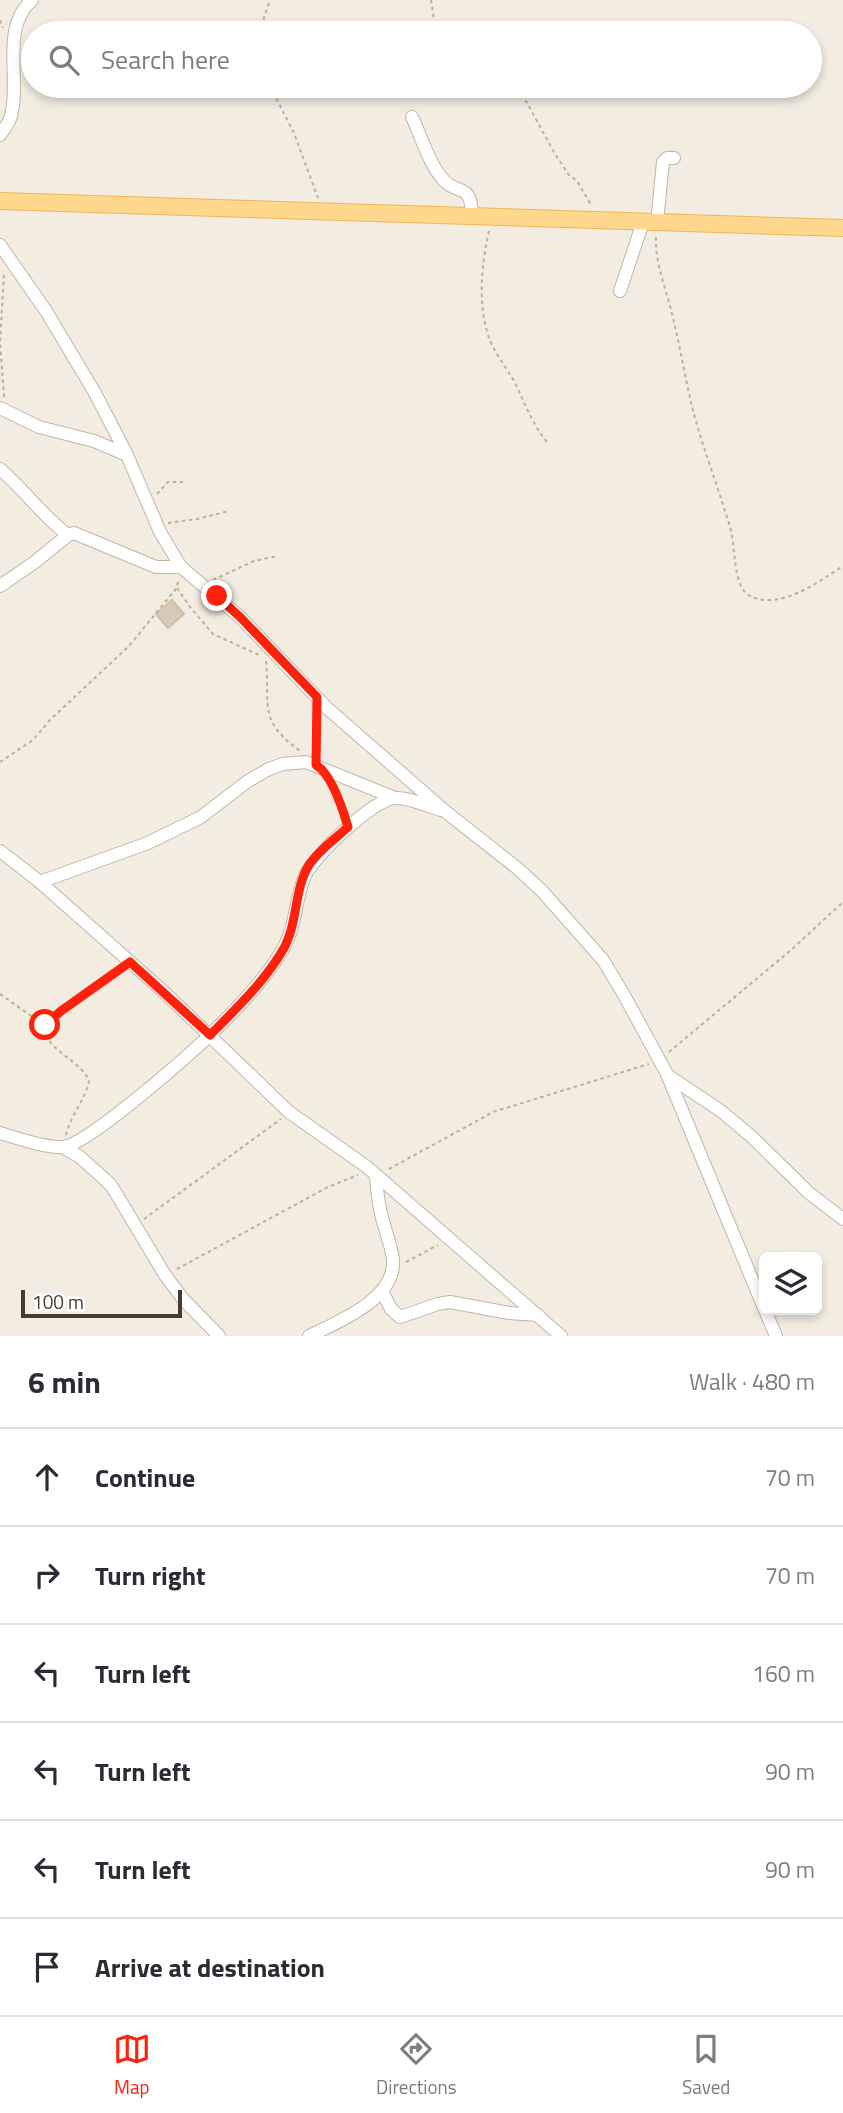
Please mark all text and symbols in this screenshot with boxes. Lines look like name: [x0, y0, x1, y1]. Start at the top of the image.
search box: [21, 21, 822, 98]
text: Search here: [101, 40, 230, 79]
icon: search: [45, 41, 83, 79]
route end: [201, 580, 232, 611]
route start: [29, 1009, 60, 1040]
map controls: [759, 1252, 822, 1315]
button: layers: [759, 1252, 822, 1315]
scale bar: [21, 1287, 182, 1319]
text: 100 m: [32, 1287, 84, 1316]
text: 6 min: [28, 1359, 101, 1405]
text: Walk · 480 m: [689, 1364, 815, 1399]
icon: ahead: [28, 1458, 66, 1496]
text: Continue: [95, 1458, 195, 1497]
text: 70 m: [765, 1460, 815, 1495]
icon: right: [28, 1556, 66, 1594]
text: Turn right: [95, 1556, 206, 1595]
text: 70 m: [765, 1558, 815, 1593]
icon: left: [28, 1654, 66, 1692]
text: Turn left: [95, 1654, 190, 1693]
text: 160 m: [752, 1656, 815, 1691]
icon: left: [28, 1752, 66, 1790]
text: Turn left: [95, 1752, 190, 1791]
text: 90 m: [765, 1754, 815, 1789]
icon: left: [28, 1850, 66, 1888]
text: Turn left: [95, 1850, 190, 1889]
text: 90 m: [765, 1852, 815, 1887]
icon: arrive: [28, 1948, 66, 1986]
text: Arrive at destination: [95, 1948, 325, 1987]
tab: Map: [113, 2030, 151, 2101]
tab: Directions: [376, 2030, 457, 2101]
tab: Saved: [682, 2030, 730, 2101]

